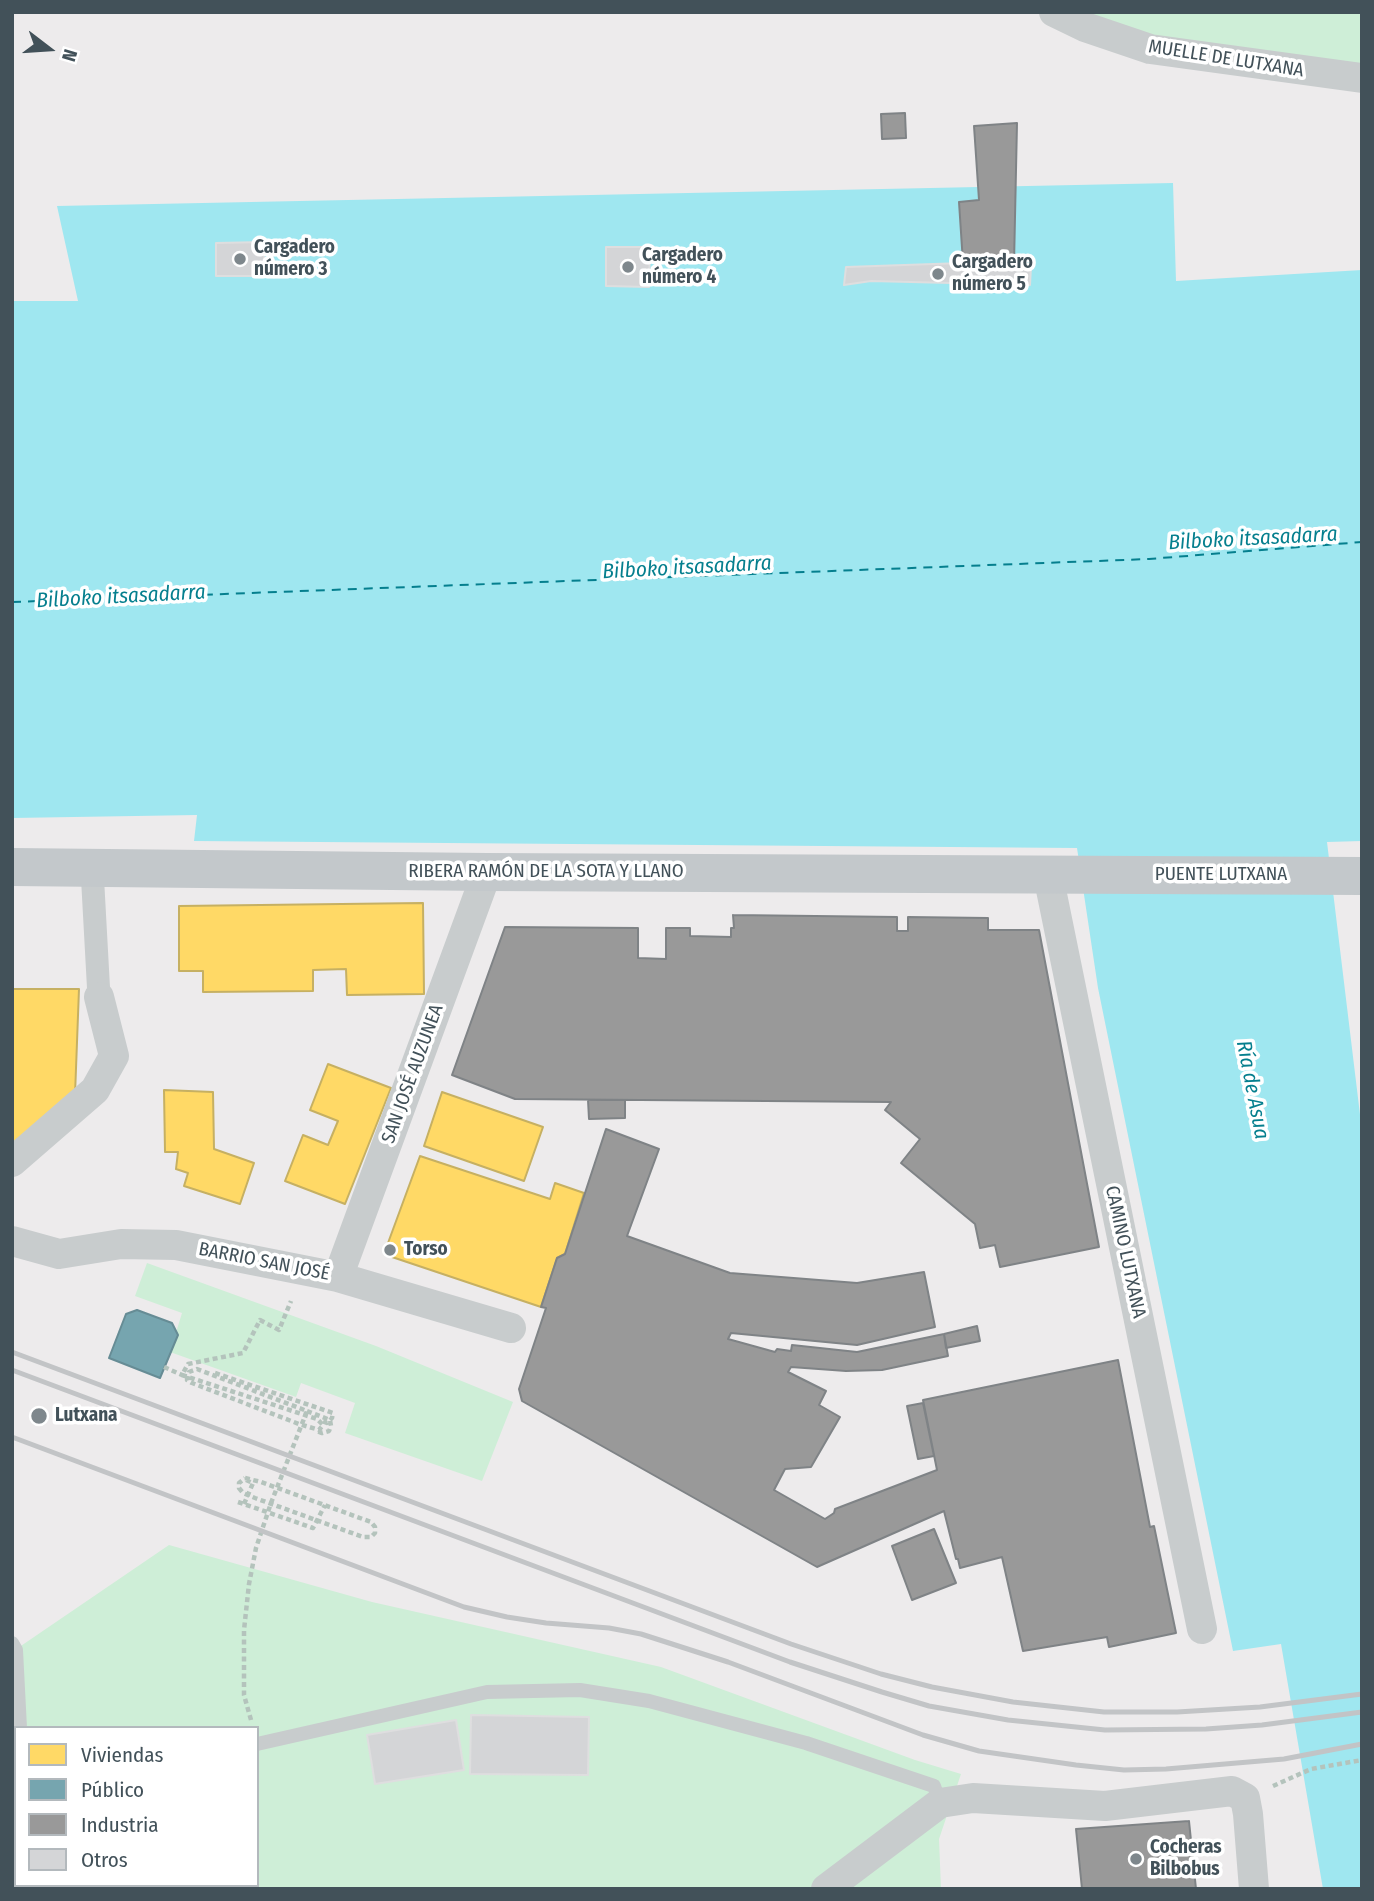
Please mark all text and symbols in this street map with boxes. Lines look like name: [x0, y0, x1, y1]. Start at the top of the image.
north arrow: [14, 14, 84, 84]
street label: MUELLE DE LUTXANA: [1147, 35, 1305, 83]
text: N: [57, 46, 82, 64]
place label: Cargadero número 3: [254, 237, 335, 281]
place label: Cargadero número 4: [642, 245, 723, 289]
marker: Cargadero número 3: [232, 251, 248, 267]
place label: Cargadero número 5: [952, 252, 1033, 296]
marker: Cargadero número 4: [620, 259, 636, 275]
marker: Cargadero número 5: [930, 266, 946, 282]
water label: Bilboko itsasadarra: [1168, 522, 1338, 556]
water label: Bilboko itsasadarra: [602, 551, 772, 585]
water label: Bilboko itsasadarra: [36, 580, 206, 614]
street label: RIBERA RAMÓN DE LA SOTA Y LLANO: [408, 861, 684, 883]
street label: PUENTE LUTXANA: [1155, 864, 1287, 886]
street label: SAN JOSÉ AUZUNEA: [377, 1001, 449, 1147]
water label: Ría de Asua: [1230, 1039, 1274, 1141]
street label: CAMINO LUTXANA: [1100, 1184, 1150, 1320]
street label: BARRIO SAN JOSÉ: [196, 1238, 332, 1286]
place label: Torso: [404, 1239, 448, 1261]
marker: Torso: [382, 1242, 398, 1258]
place label: Lutxana: [55, 1405, 118, 1427]
marker: Lutxana: [29, 1406, 49, 1426]
legend: [14, 1726, 259, 1887]
text: Viviendas: [81, 1742, 163, 1768]
text: Público: [81, 1777, 144, 1803]
text: Industria: [81, 1812, 159, 1838]
place label: Cocheras Bilbobus: [1150, 1837, 1222, 1881]
text: Otros: [81, 1847, 128, 1873]
marker: Cocheras Bilbobus: [1128, 1851, 1144, 1867]

